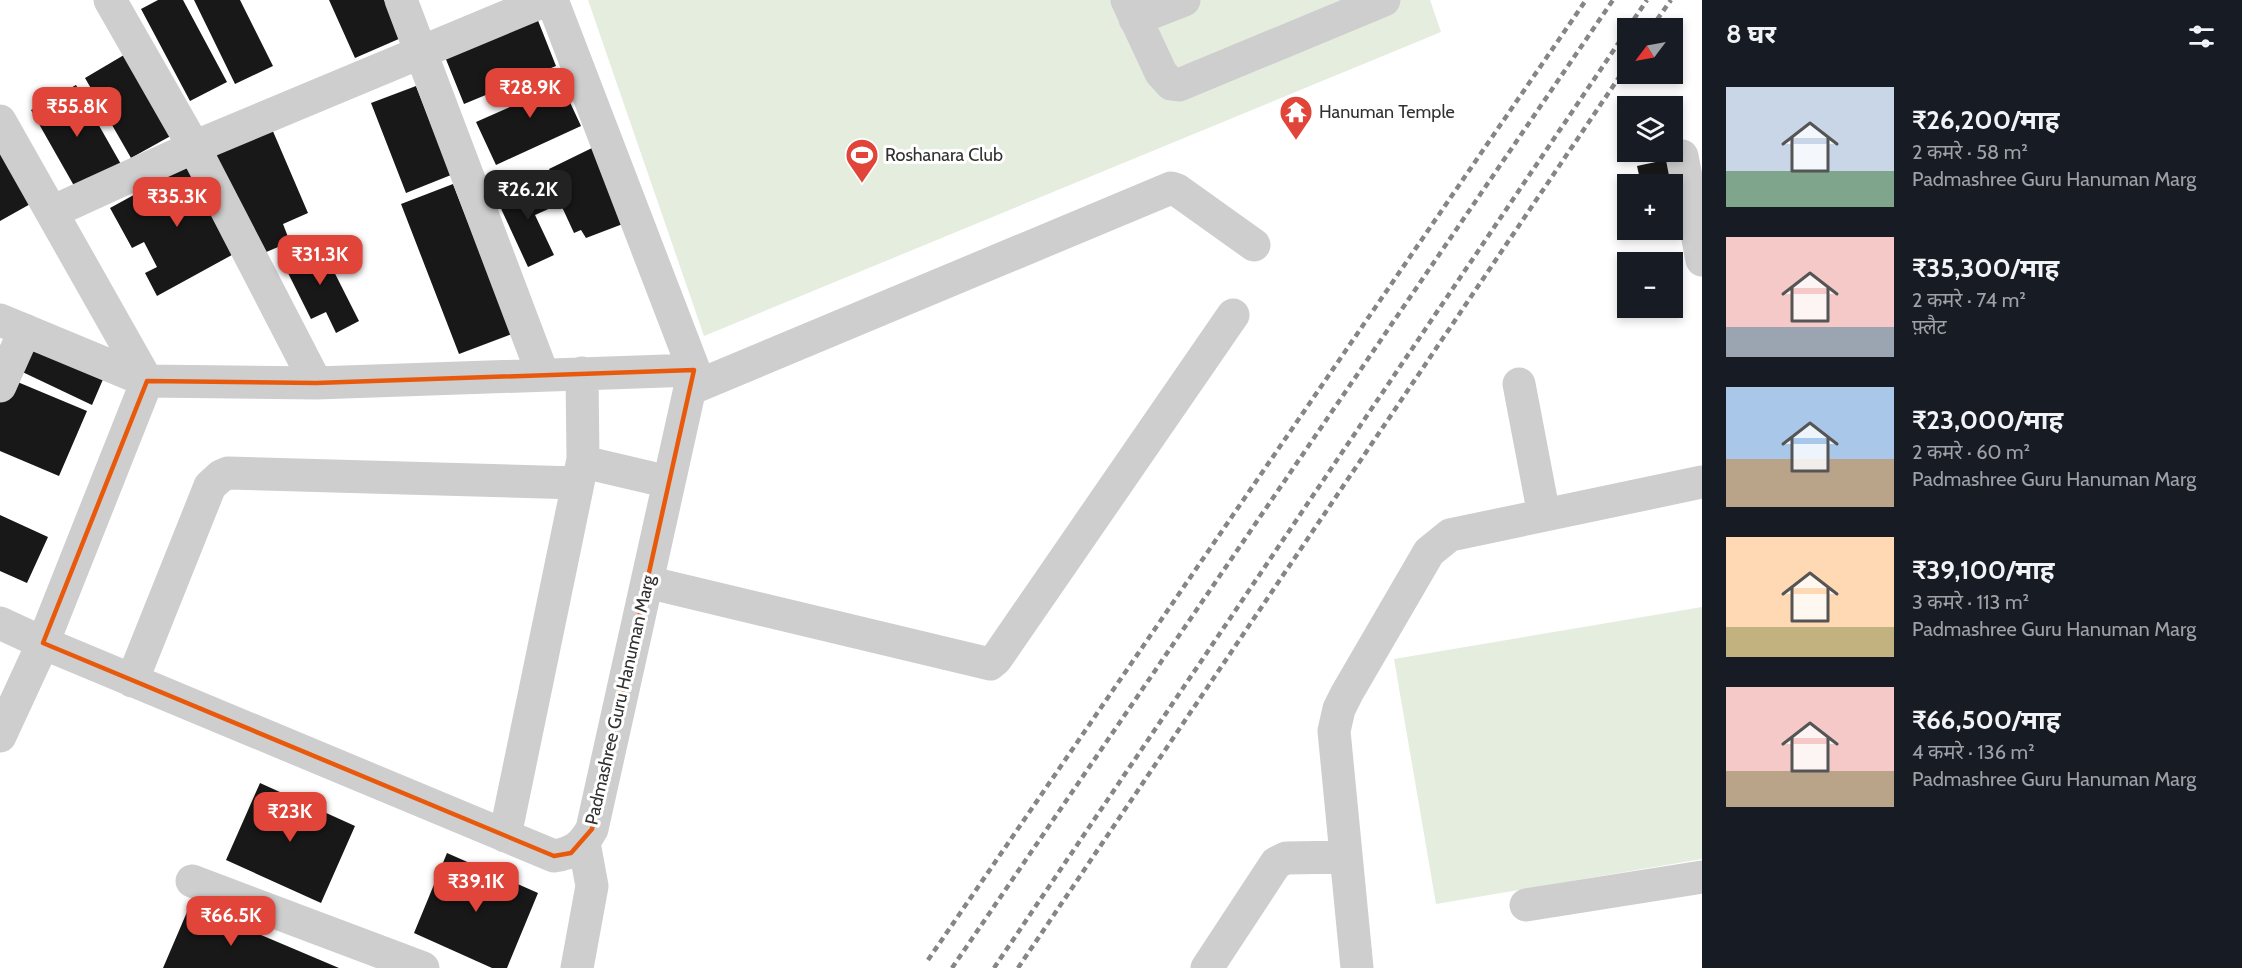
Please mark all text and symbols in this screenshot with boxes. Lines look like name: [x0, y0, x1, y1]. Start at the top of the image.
north arrow: [1617, 18, 1683, 84]
map controls: [1617, 18, 1683, 318]
text: 8 घर: [1726, 18, 1776, 50]
icon: filters: [2185, 20, 2218, 53]
pin: ₹28.9K: [481, 68, 579, 119]
text: ₹28.9K: [499, 75, 561, 99]
pin: ₹55.8K: [28, 87, 126, 138]
text: ₹55.8K: [46, 94, 108, 118]
temple icon: Hanuman Temple: [1278, 94, 1314, 141]
button: layers: [1617, 96, 1683, 162]
place label: Hanuman Temple: [1319, 101, 1455, 123]
text: ₹26,200/माह: [1912, 104, 2059, 136]
icon: home: [1774, 111, 1846, 183]
sports icon: Roshanara Club: [844, 137, 880, 184]
text: 2 कमरे · 58 m²: [1912, 140, 2028, 164]
place label: Roshanara Club: [885, 144, 1003, 166]
text: Padmashree Guru Hanuman Marg: [1912, 167, 2196, 191]
pin: ₹26.2K: [479, 170, 577, 221]
button: +: [1617, 174, 1683, 240]
pin: ₹35.3K: [128, 177, 226, 228]
text: ₹26.2K: [498, 177, 558, 201]
text: ₹35.3K: [147, 184, 207, 208]
pin: ₹31.3K: [271, 235, 369, 286]
text: ₹31.3K: [292, 242, 348, 266]
button: −: [1617, 252, 1683, 318]
text: ₹35,300/माह: [1912, 252, 2059, 284]
icon: home: [1774, 261, 1846, 333]
text: 2 कमरे · 74 m²: [1912, 288, 2026, 312]
text: फ़्लैट: [1912, 315, 1947, 339]
text: ₹23,000/माह: [1912, 404, 2063, 436]
icon: home: [1774, 411, 1846, 483]
text: 2 कमरे · 60 m²: [1912, 440, 2030, 464]
text: Padmashree Guru Hanuman Marg: [1912, 467, 2196, 491]
text: ₹39,100/माह: [1912, 554, 2055, 586]
icon: home: [1774, 561, 1846, 633]
street label: Padmashree Guru Hanuman Marg: [581, 572, 660, 827]
text: 3 कमरे · 113 m²: [1912, 590, 2029, 614]
text: Padmashree Guru Hanuman Marg: [1912, 617, 2196, 641]
text: ₹66,500/माह: [1912, 704, 2060, 736]
icon: home: [1774, 711, 1846, 783]
text: 4 कमरे · 136 m²: [1912, 740, 2035, 764]
text: Padmashree Guru Hanuman Marg: [1912, 767, 2196, 791]
pin: ₹23K: [254, 792, 326, 843]
text: ₹23K: [268, 799, 312, 823]
pin: ₹39.1K: [427, 862, 525, 913]
text: ₹39.1K: [448, 869, 504, 893]
pin: ₹66.5K: [182, 896, 280, 947]
text: ₹66.5K: [200, 903, 262, 927]

